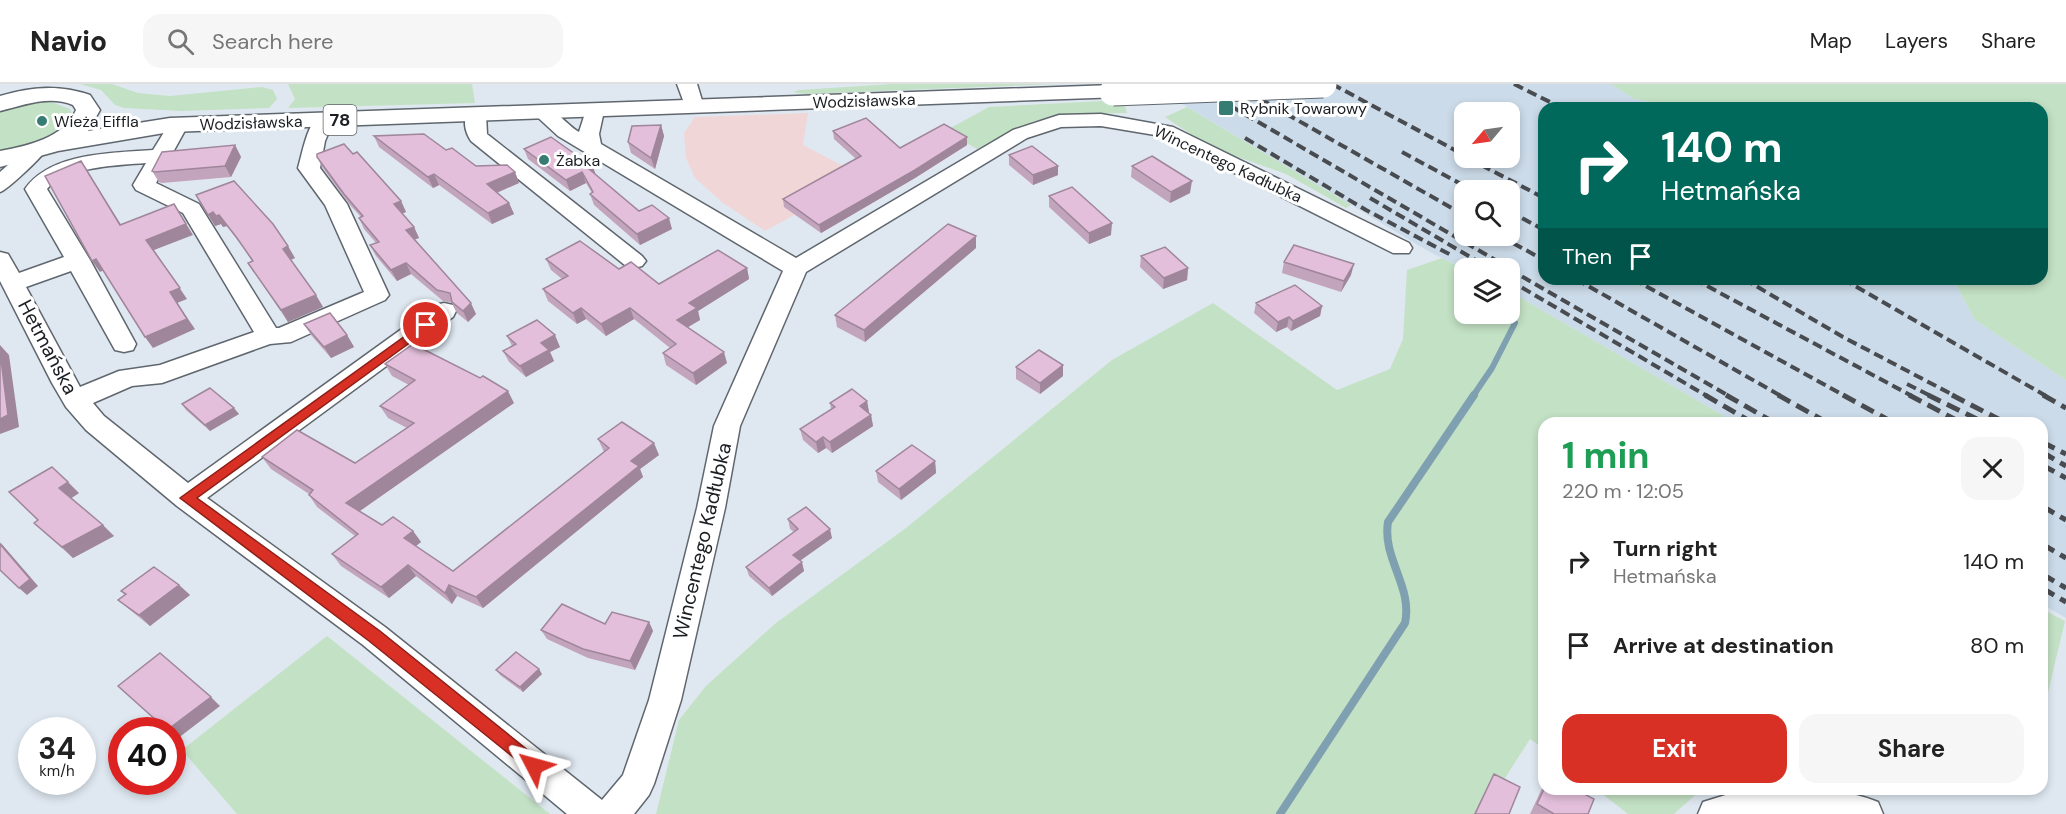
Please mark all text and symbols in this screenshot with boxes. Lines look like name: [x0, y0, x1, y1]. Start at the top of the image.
search box: [143, 14, 563, 68]
text: Navio: [30, 23, 107, 60]
icon: search: [164, 25, 197, 58]
text: Search here: [212, 27, 333, 56]
text: Map: [1810, 27, 1852, 55]
text: Layers: [1885, 27, 1948, 55]
text: Share: [1981, 27, 2036, 55]
street label: Wodzisławska: [812, 89, 916, 113]
place label: Rybnik Towarowy: [1240, 98, 1367, 119]
marker: Rybnik Towarowy: [1217, 99, 1235, 117]
north arrow: [1454, 102, 1520, 168]
map controls: [1454, 102, 1520, 324]
road number: 78: [324, 105, 356, 135]
place label: Wieża Eiffla: [54, 111, 139, 132]
street label: Wodzisławska: [199, 111, 303, 135]
marker: Wieża Eiffla: [35, 114, 49, 128]
street label: Wincentego Kadłubka: [1151, 120, 1305, 208]
text: 140 m: [1661, 120, 1783, 175]
icon: right: [1562, 126, 1640, 204]
place label: Żabka: [556, 150, 600, 171]
marker: Żabka: [537, 153, 551, 167]
text: Hetmańska: [1661, 173, 1801, 208]
button: search: [1454, 180, 1520, 246]
icon: arrive: [1624, 240, 1657, 273]
text: Then: [1562, 242, 1612, 271]
button: layers: [1454, 258, 1520, 324]
street label: Hetmańska: [12, 295, 84, 399]
pin: [400, 299, 451, 350]
icon: arrive: [409, 308, 442, 341]
text: 1 min: [1562, 432, 1650, 479]
button: close: [1961, 437, 2024, 500]
street label: Wincentego Kadłubka: [667, 440, 737, 642]
text: 220 m · 12:05: [1562, 478, 1684, 504]
text: Turn right: [1613, 534, 1718, 563]
icon: right: [1562, 545, 1595, 578]
text: 140 m: [1963, 547, 2024, 576]
text: Hetmańska: [1613, 563, 1717, 589]
icon: arrive: [1562, 629, 1595, 662]
text: Arrive at destination: [1613, 631, 1834, 660]
text: 80 m: [1970, 631, 2024, 660]
button: Exit: [1562, 714, 1787, 783]
button: Share: [1799, 714, 2024, 783]
speed limit sign: 40: [108, 717, 186, 795]
text: 34: [38, 729, 76, 768]
position arrow: [502, 734, 566, 798]
text: km/h: [39, 761, 75, 781]

